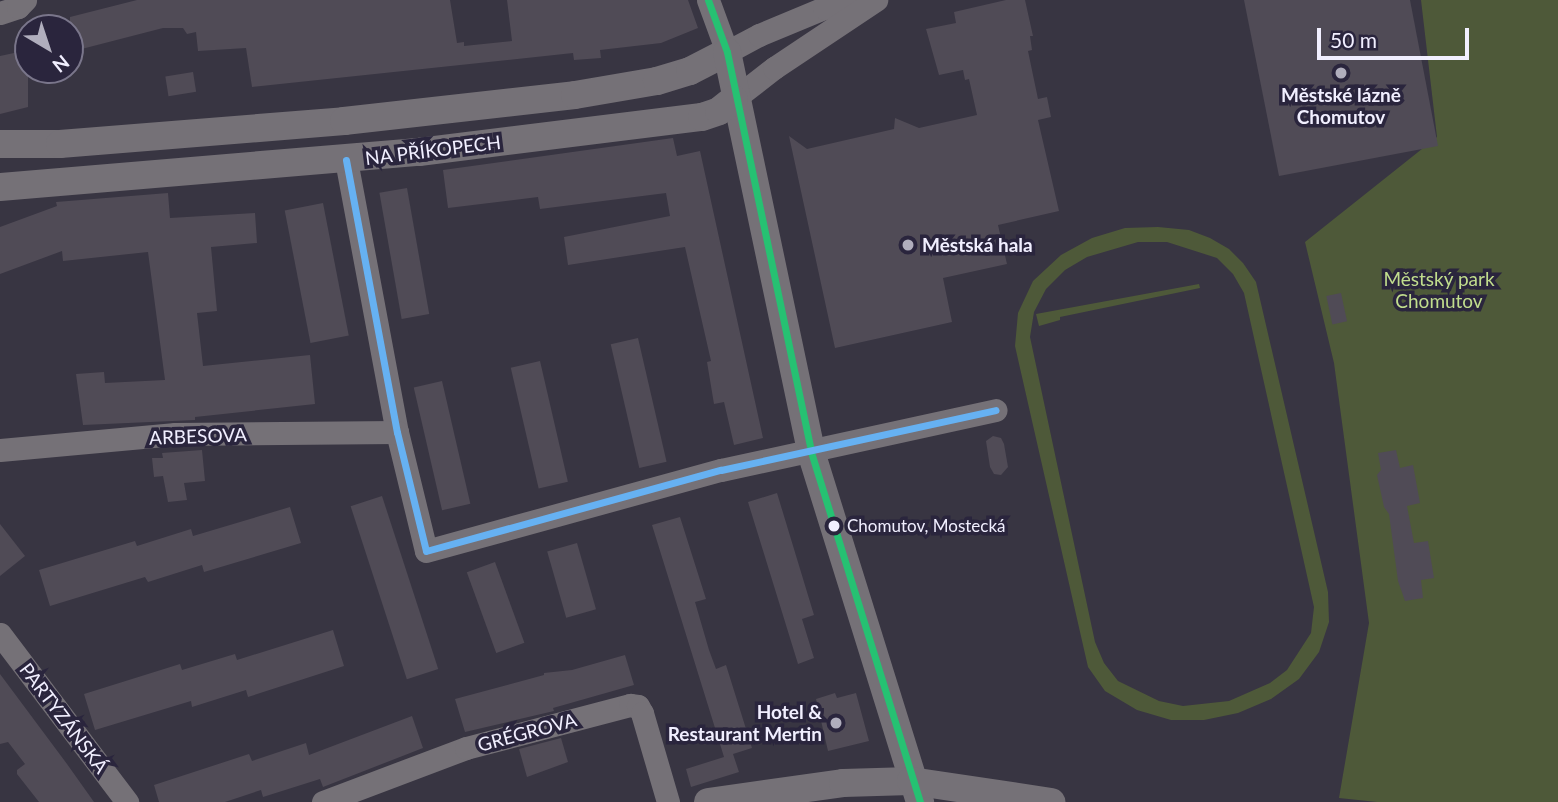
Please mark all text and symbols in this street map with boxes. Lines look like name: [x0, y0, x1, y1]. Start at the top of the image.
north arrow: [14, 14, 84, 84]
scale bar: [1320, 14, 1472, 58]
text: 50 m: [1330, 27, 1377, 52]
text: N: [48, 51, 74, 78]
marker: Městské lázně Chomutov: [1333, 65, 1349, 81]
place label: Městské lázně Chomutov: [1281, 84, 1401, 128]
street label: NA PŘÍKOPECH: [364, 130, 502, 170]
place label: Městská hala: [922, 234, 1033, 256]
marker: Městská hala: [900, 237, 916, 253]
park label: Městský park Chomutov: [1383, 268, 1495, 312]
street label: ARBESOVA: [149, 423, 247, 449]
place label: Chomutov, Mostecká: [847, 516, 1006, 536]
marker: Chomutov, Mostecká: [827, 519, 841, 533]
street label: PARTYZÁNSKÁ: [15, 658, 113, 778]
place label: Hotel & Restaurant Mertin: [668, 701, 822, 745]
street label: GRÉGROVA: [475, 708, 579, 756]
marker: Hotel & Restaurant Mertin: [828, 715, 844, 731]

